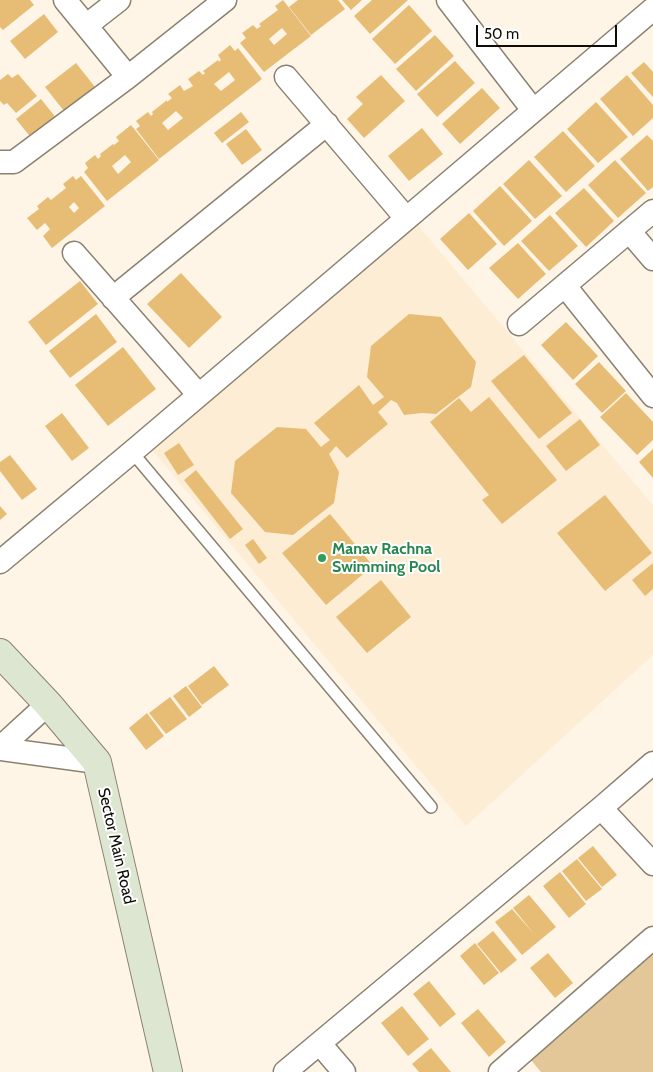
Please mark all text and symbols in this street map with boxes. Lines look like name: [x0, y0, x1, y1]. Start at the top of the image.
scale bar: [478, 15, 619, 47]
text: 50 m: [484, 25, 519, 43]
place label: Manav Rachna Swimming Pool: [332, 539, 440, 577]
marker: Manav Rachna Swimming Pool: [316, 552, 328, 564]
street label: Sector Main Road: [93, 786, 139, 906]

